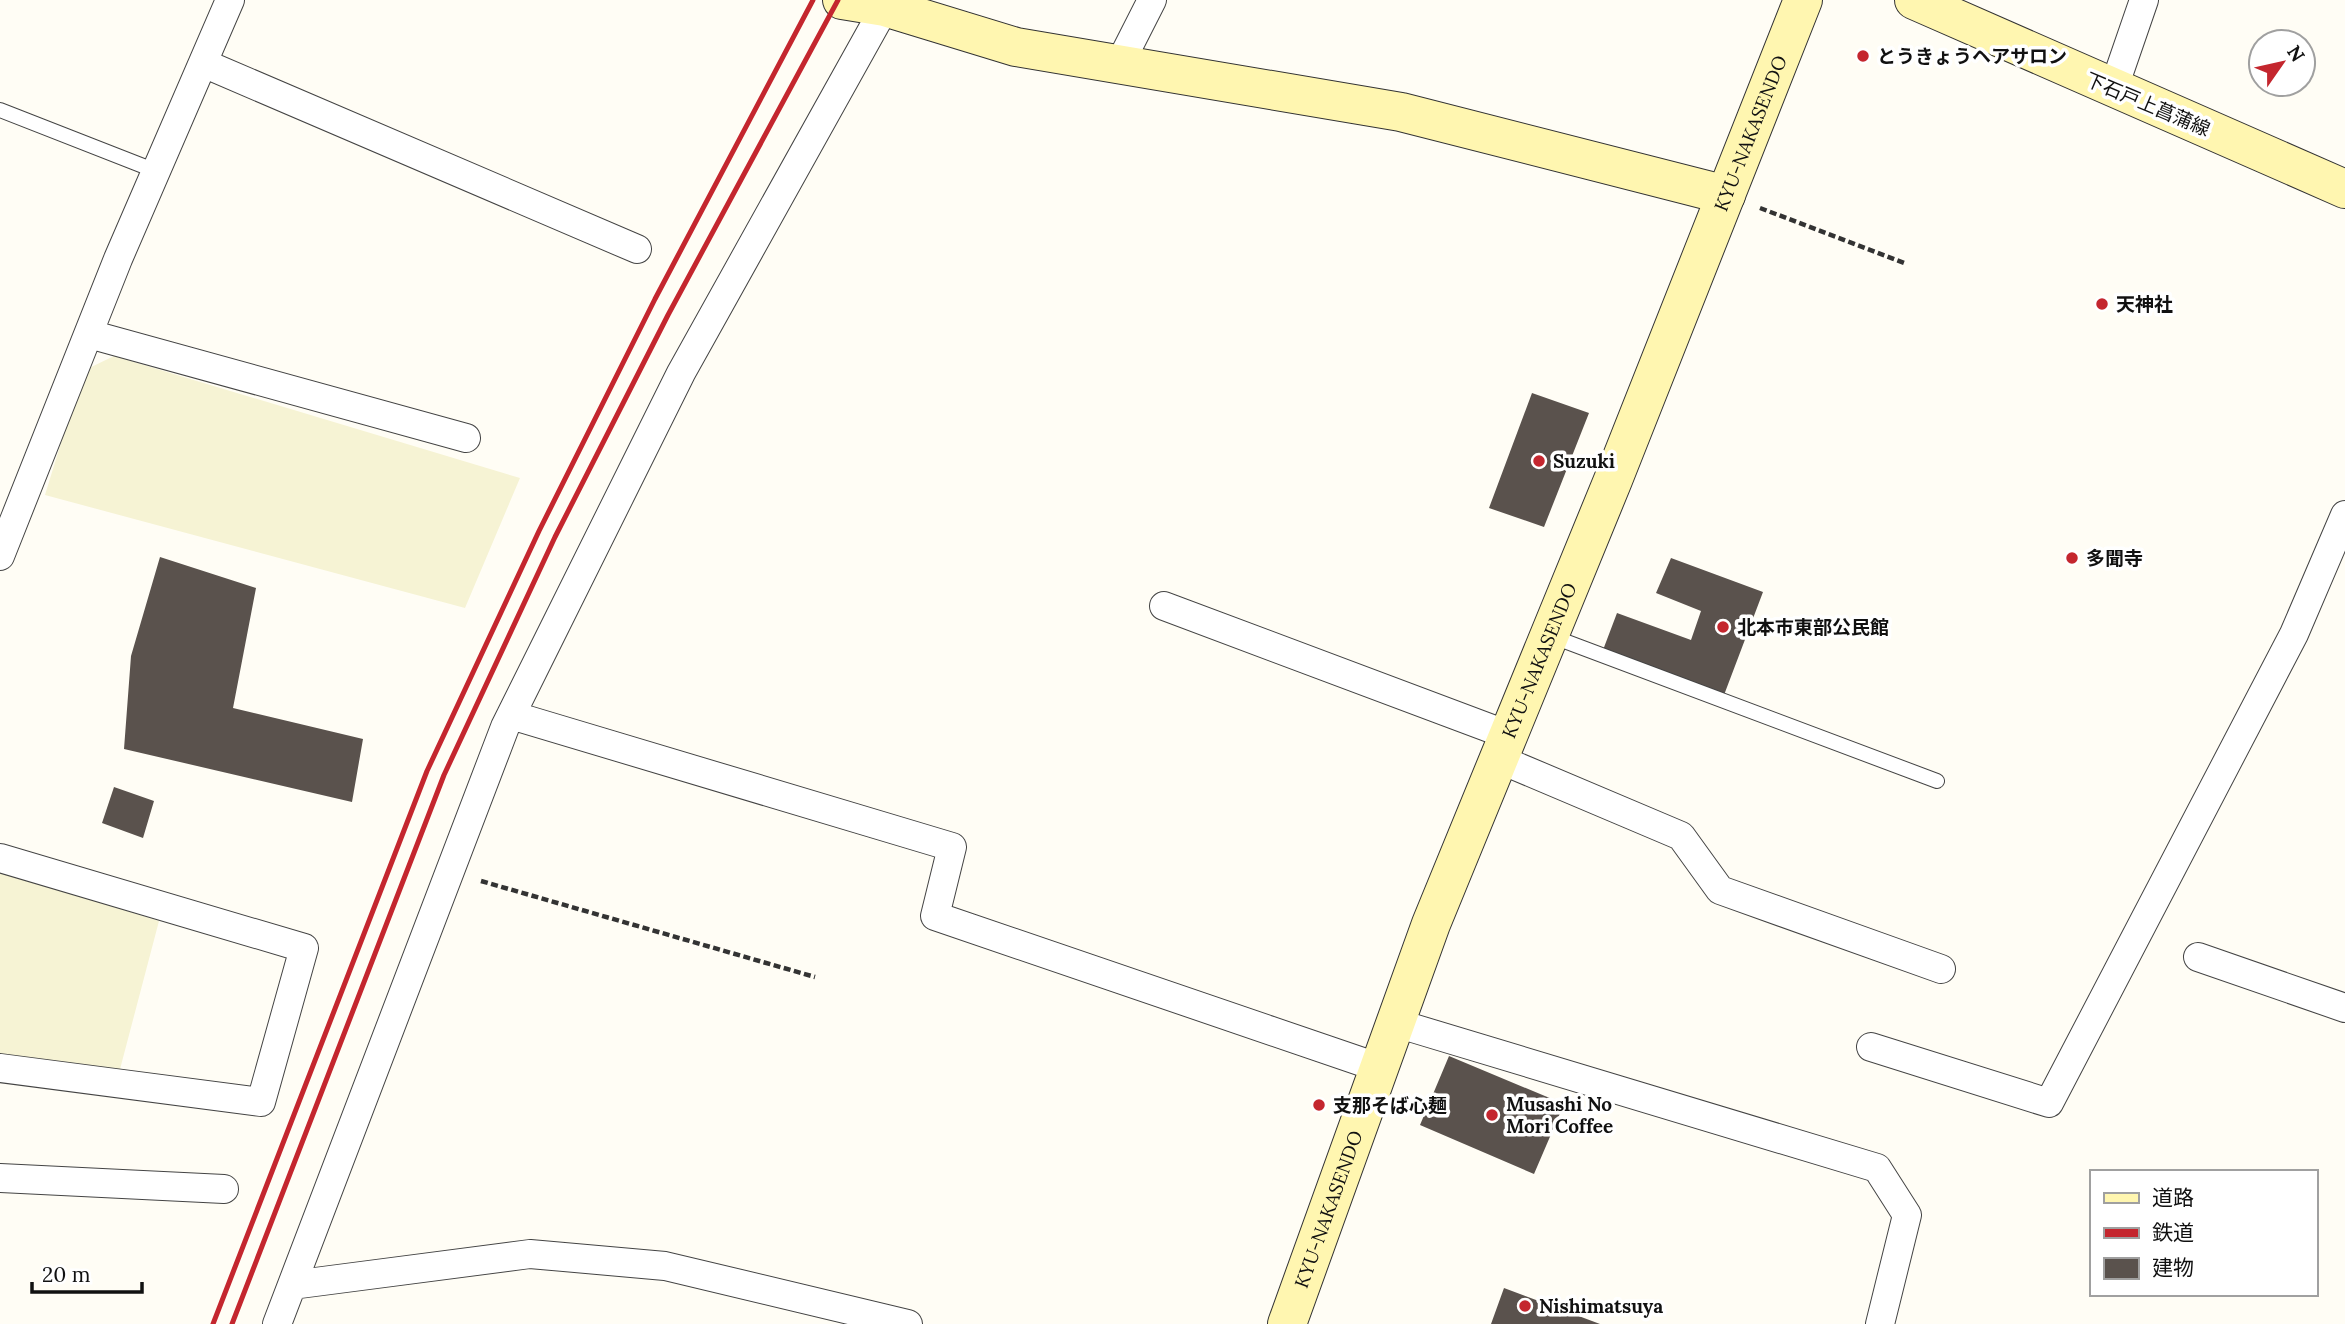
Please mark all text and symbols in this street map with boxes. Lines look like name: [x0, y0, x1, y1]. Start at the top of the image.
north arrow: [2247, 28, 2317, 98]
text: N: [2282, 41, 2310, 67]
place label: とうきょうヘアサロン: [1877, 44, 2067, 68]
marker: とうきょうヘアサロン: [1855, 48, 1871, 64]
street label: KYU-NAKASENDO: [1709, 52, 1792, 215]
street label: 下石戸上菖蒲線: [2082, 67, 2214, 141]
place label: 天神社: [2116, 292, 2173, 316]
marker: 天神社: [2094, 296, 2110, 312]
place label: Suzuki: [1553, 449, 1615, 473]
marker: Suzuki: [1531, 453, 1547, 469]
place label: 多聞寺: [2086, 546, 2143, 570]
marker: 多聞寺: [2064, 550, 2080, 566]
street label: KYU-NAKASENDO: [1497, 579, 1582, 742]
place label: 北本市東部公民館: [1737, 615, 1889, 639]
marker: 北本市東部公民館: [1715, 619, 1731, 635]
place label: Musashi No Mori Coffee: [1506, 1092, 1613, 1138]
place label: 支那そば心麺: [1333, 1093, 1447, 1117]
marker: 支那そば心麺: [1311, 1097, 1327, 1113]
marker: Musashi No Mori Coffee: [1484, 1107, 1500, 1123]
street label: KYU-NAKASENDO: [1289, 1127, 1368, 1291]
legend: [2090, 1170, 2317, 1296]
text: 道路: [2152, 1184, 2194, 1211]
text: 鉄道: [2152, 1219, 2194, 1246]
scale bar: [32, 1250, 142, 1294]
text: 建物: [2152, 1254, 2194, 1281]
text: 20 m: [42, 1261, 91, 1288]
place label: Nishimatsuya: [1539, 1294, 1663, 1318]
marker: Nishimatsuya: [1517, 1298, 1533, 1314]

